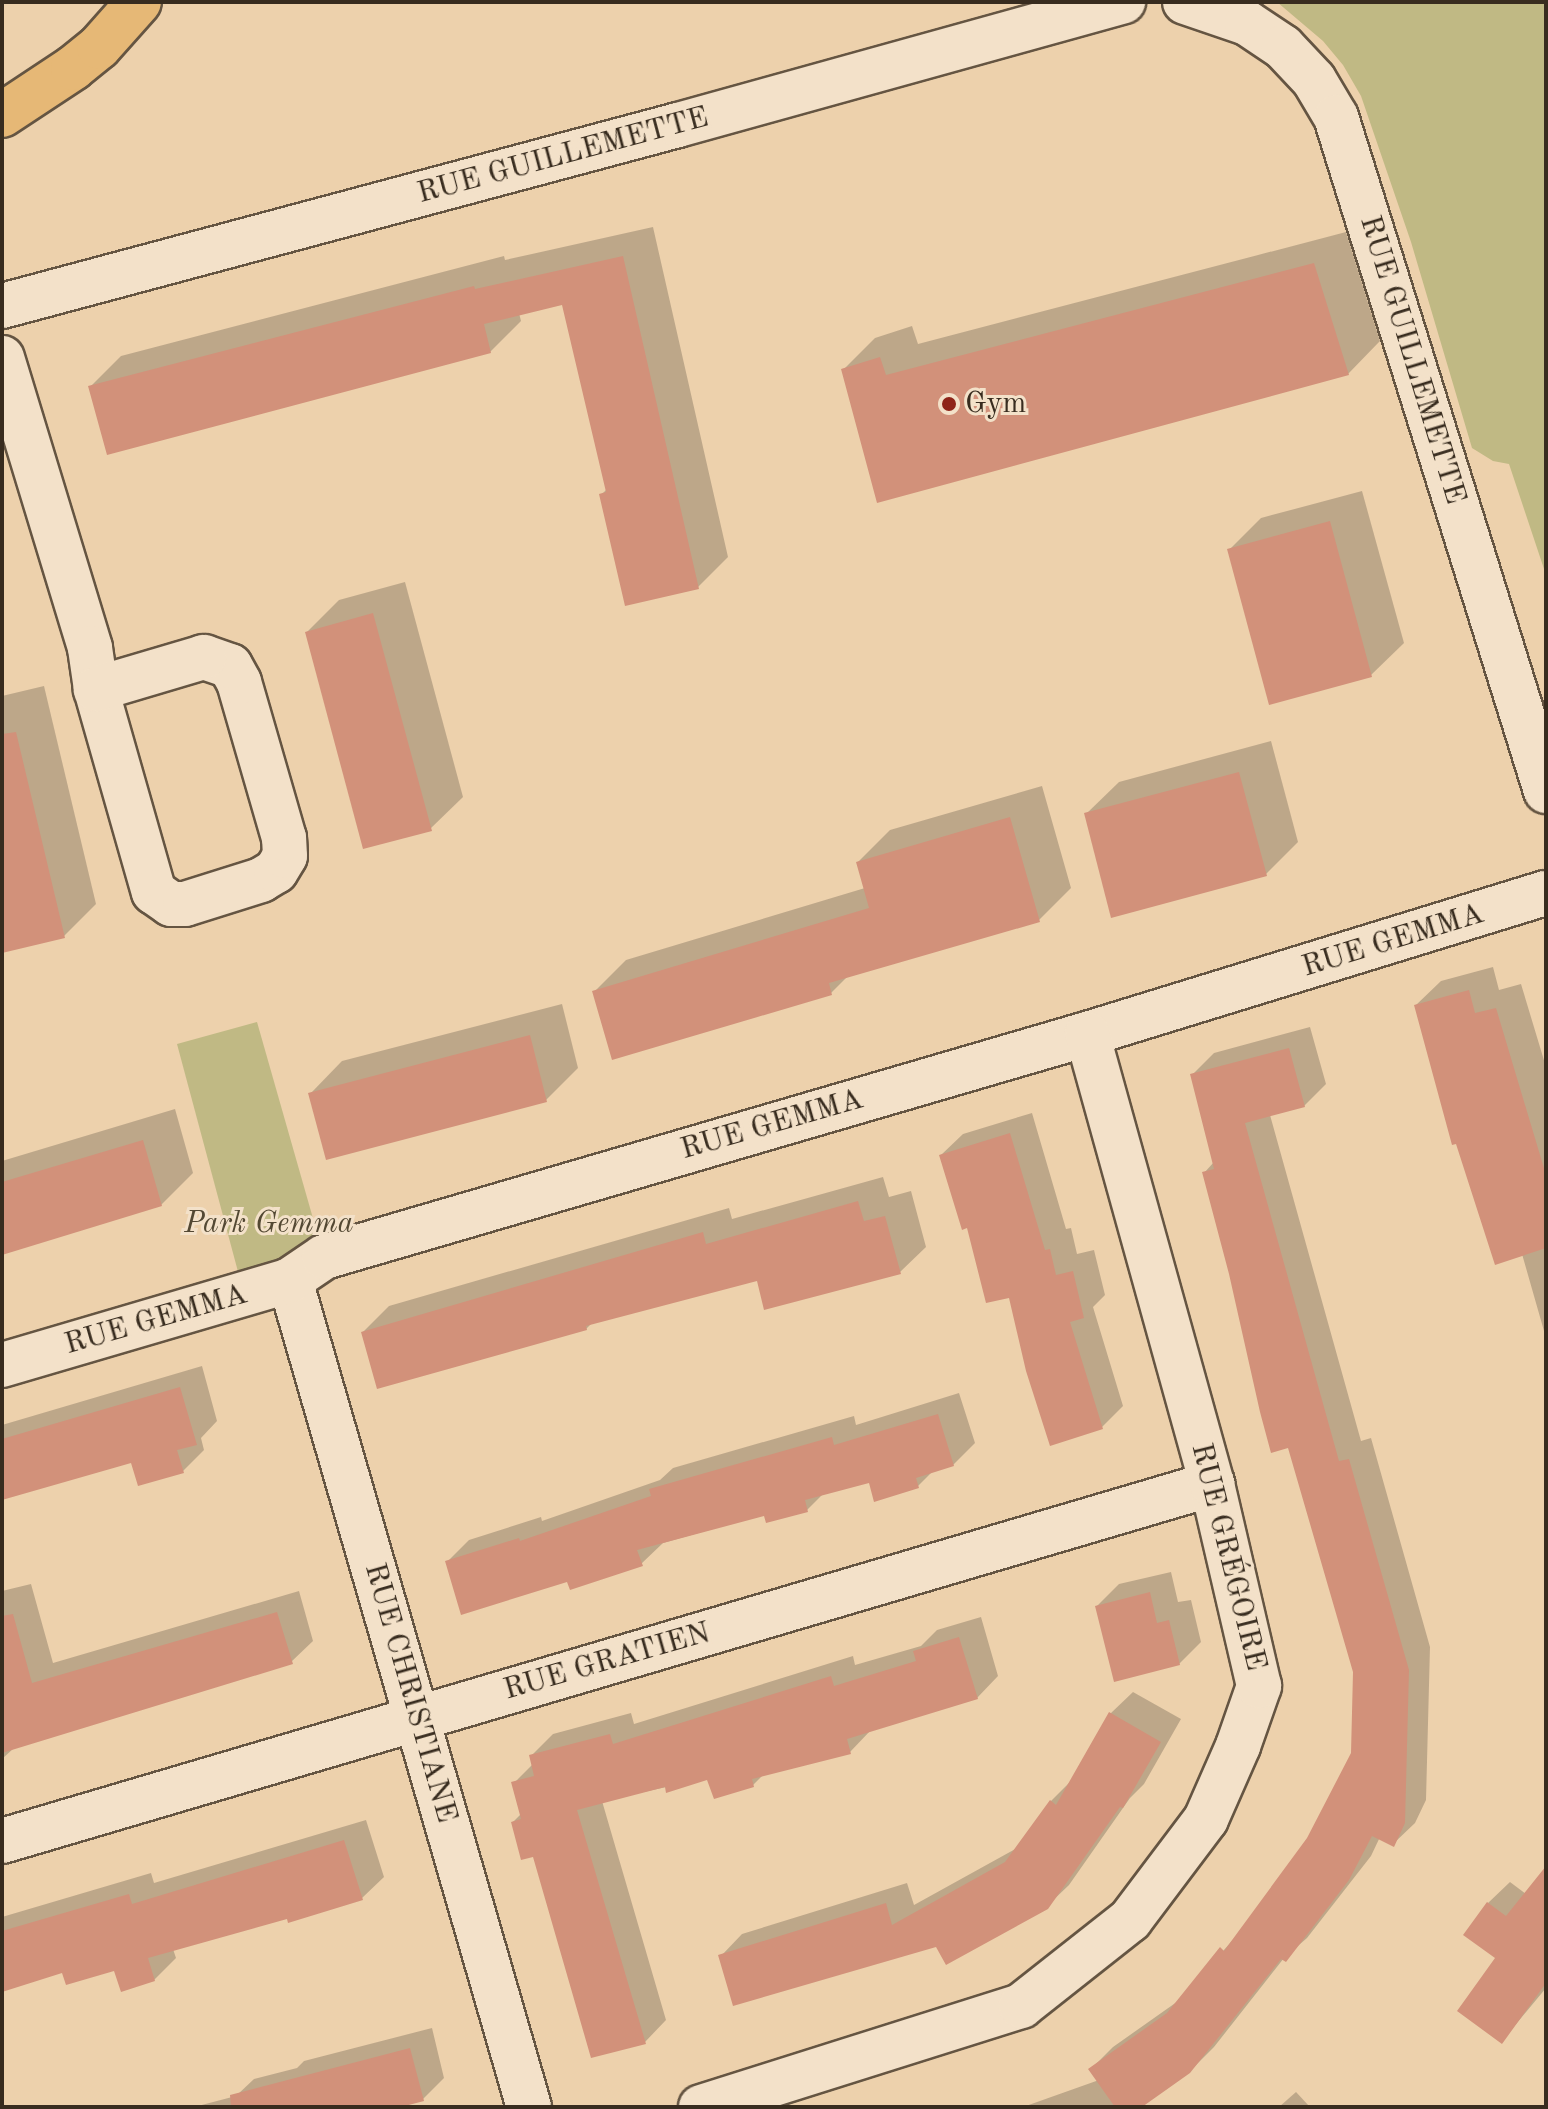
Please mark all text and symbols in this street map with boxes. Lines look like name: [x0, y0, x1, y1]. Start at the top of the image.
street label: RUE GUILLEMETTE: [413, 100, 713, 212]
street label: RUE GUILLEMETTE: [1351, 211, 1473, 509]
place label: Gym: [965, 386, 1026, 422]
marker: Gym: [940, 395, 958, 413]
street label: RUE GEMMA: [1298, 896, 1488, 986]
street label: RUE GEMMA: [676, 1082, 868, 1168]
park label: Park Gemma: [184, 1206, 354, 1242]
street label: RUE GEMMA: [60, 1277, 252, 1363]
street label: RUE GRÉGOIRE: [1182, 1439, 1274, 1675]
street label: RUE CHRISTIANE: [356, 1559, 464, 1827]
street label: RUE GRATIEN: [500, 1615, 714, 1709]

